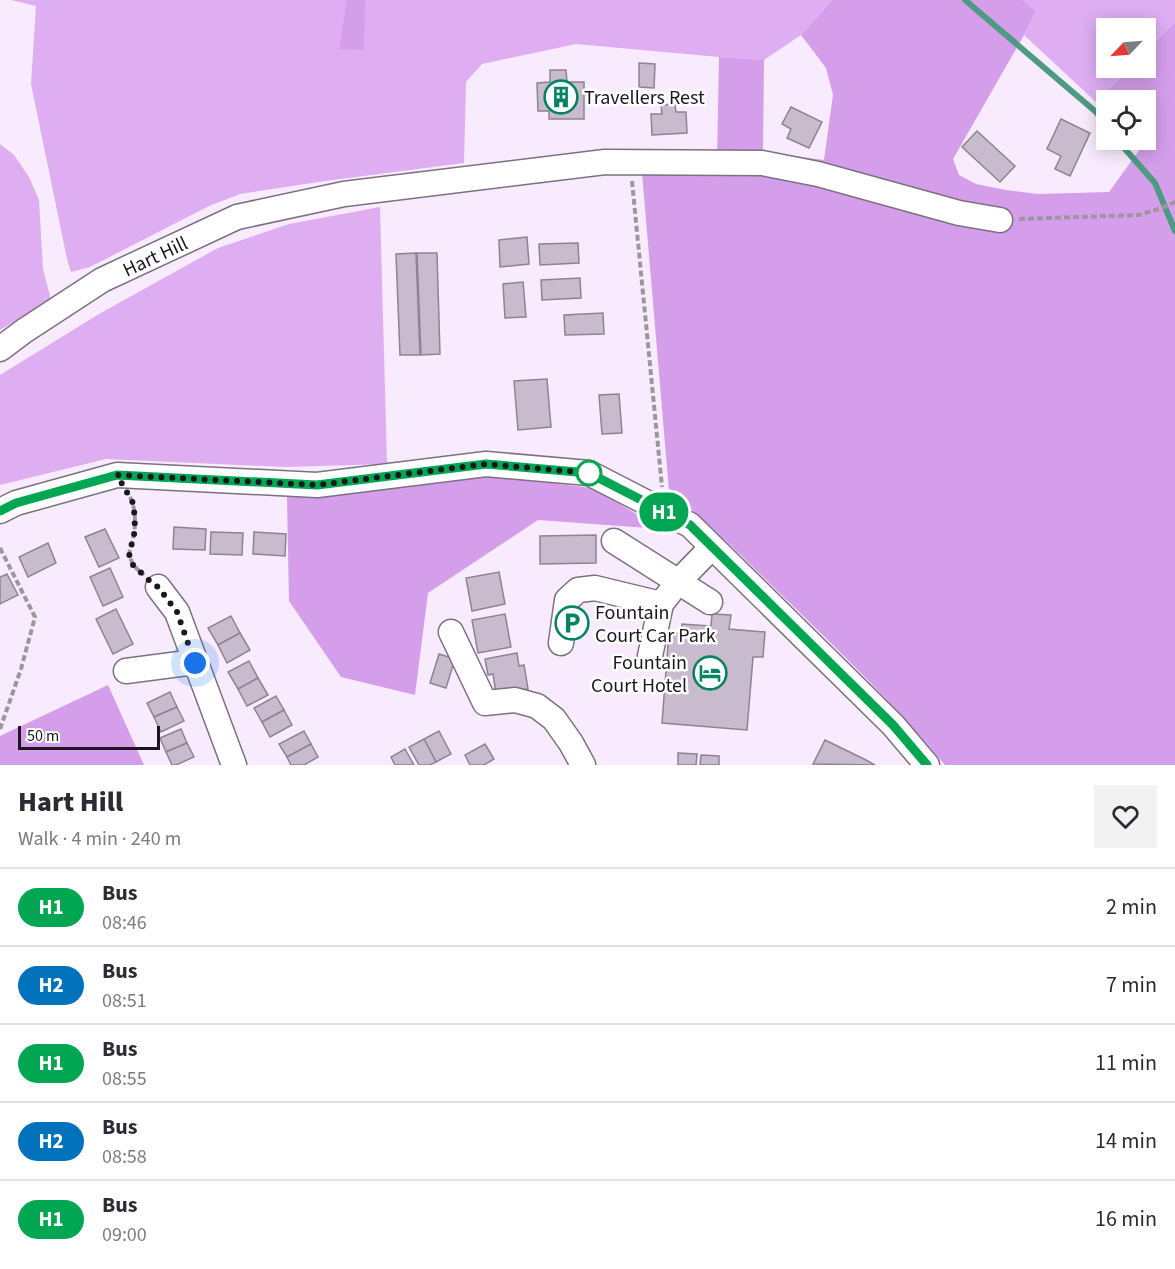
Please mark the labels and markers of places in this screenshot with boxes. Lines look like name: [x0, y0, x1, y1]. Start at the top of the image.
building icon: Travellers Rest: [543, 79, 579, 115]
place label: Travellers Rest: [584, 84, 705, 112]
unlabelled marker: [576, 460, 602, 486]
place label: Fountain Court Car Park: [595, 599, 716, 650]
parking icon: Fountain Court Car Park: [554, 605, 590, 641]
place label: Fountain Court Hotel: [591, 649, 687, 700]
hotel icon: Fountain Court Hotel: [692, 655, 728, 691]

